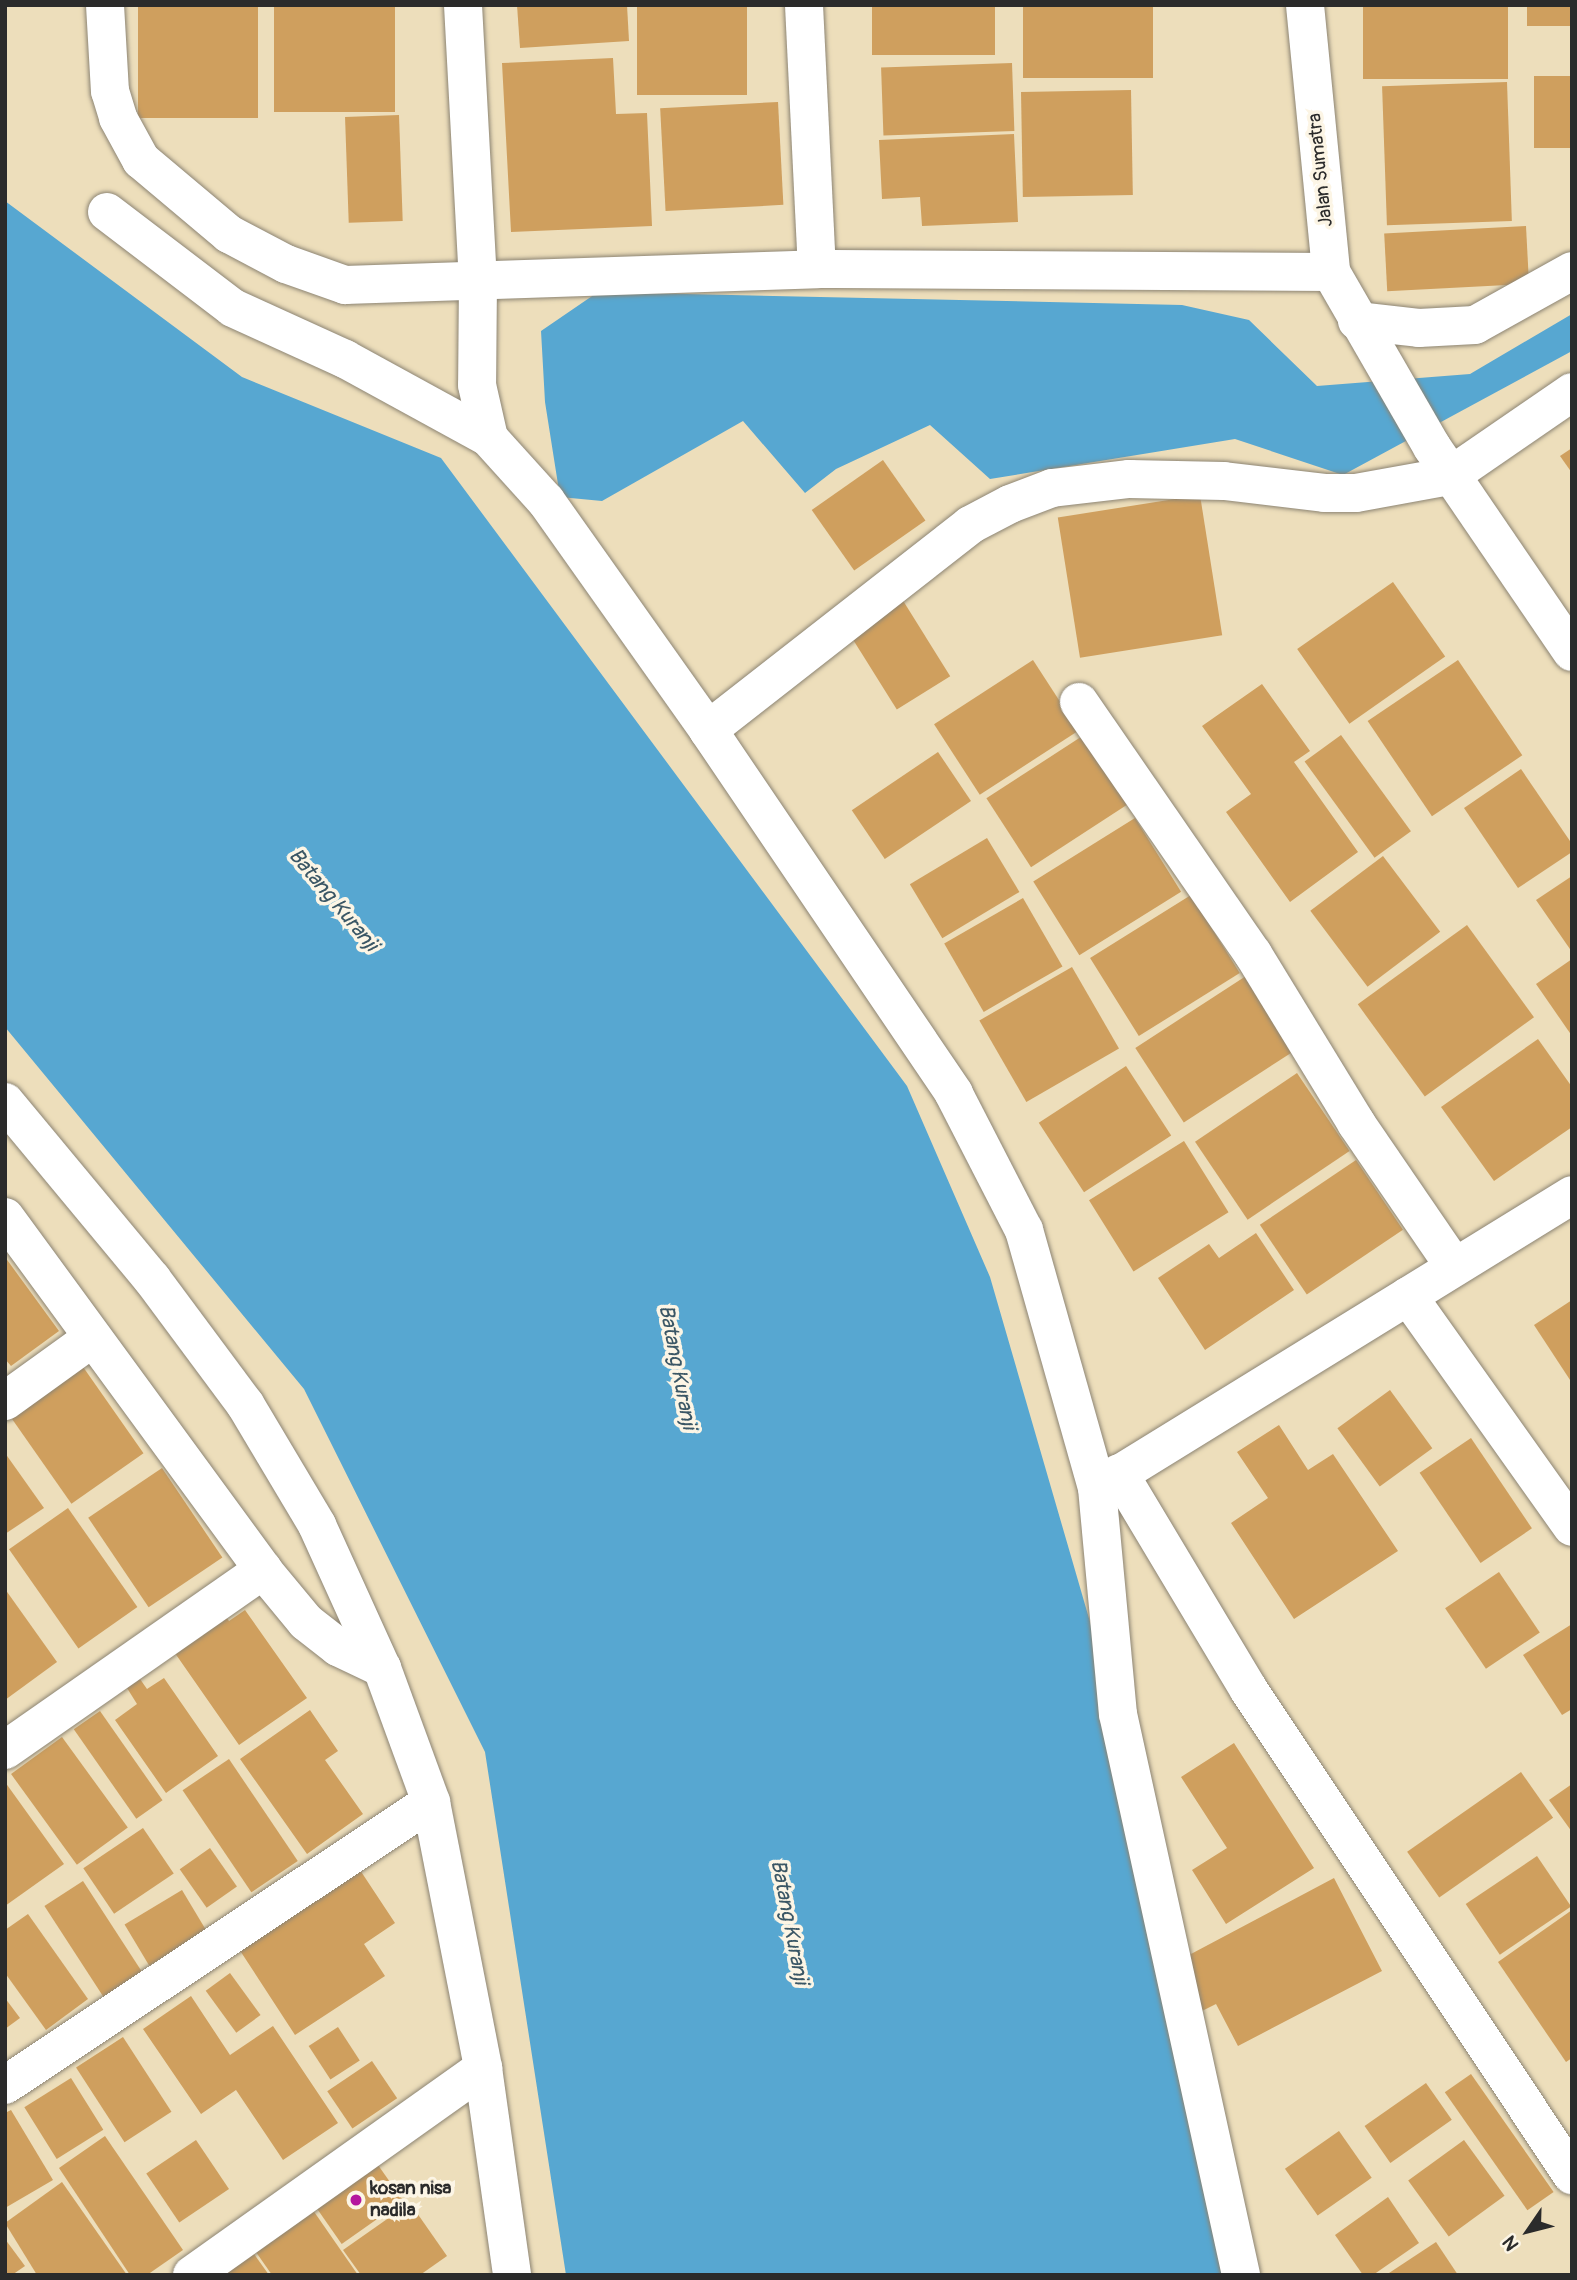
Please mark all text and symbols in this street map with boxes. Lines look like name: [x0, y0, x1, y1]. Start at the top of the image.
street label: Jalan Sumatra: [1304, 112, 1338, 228]
water label: Batang Kuranji: [283, 844, 383, 956]
water label: Batang Kuranji: [653, 1303, 701, 1431]
water label: Batang Kuranji: [765, 1858, 813, 1986]
place label: kosan nisa nadila: [370, 2178, 451, 2222]
marker: kosan nisa nadila: [348, 2192, 364, 2208]
north arrow: [1493, 2196, 1563, 2266]
text: N: [1497, 2231, 1524, 2255]

